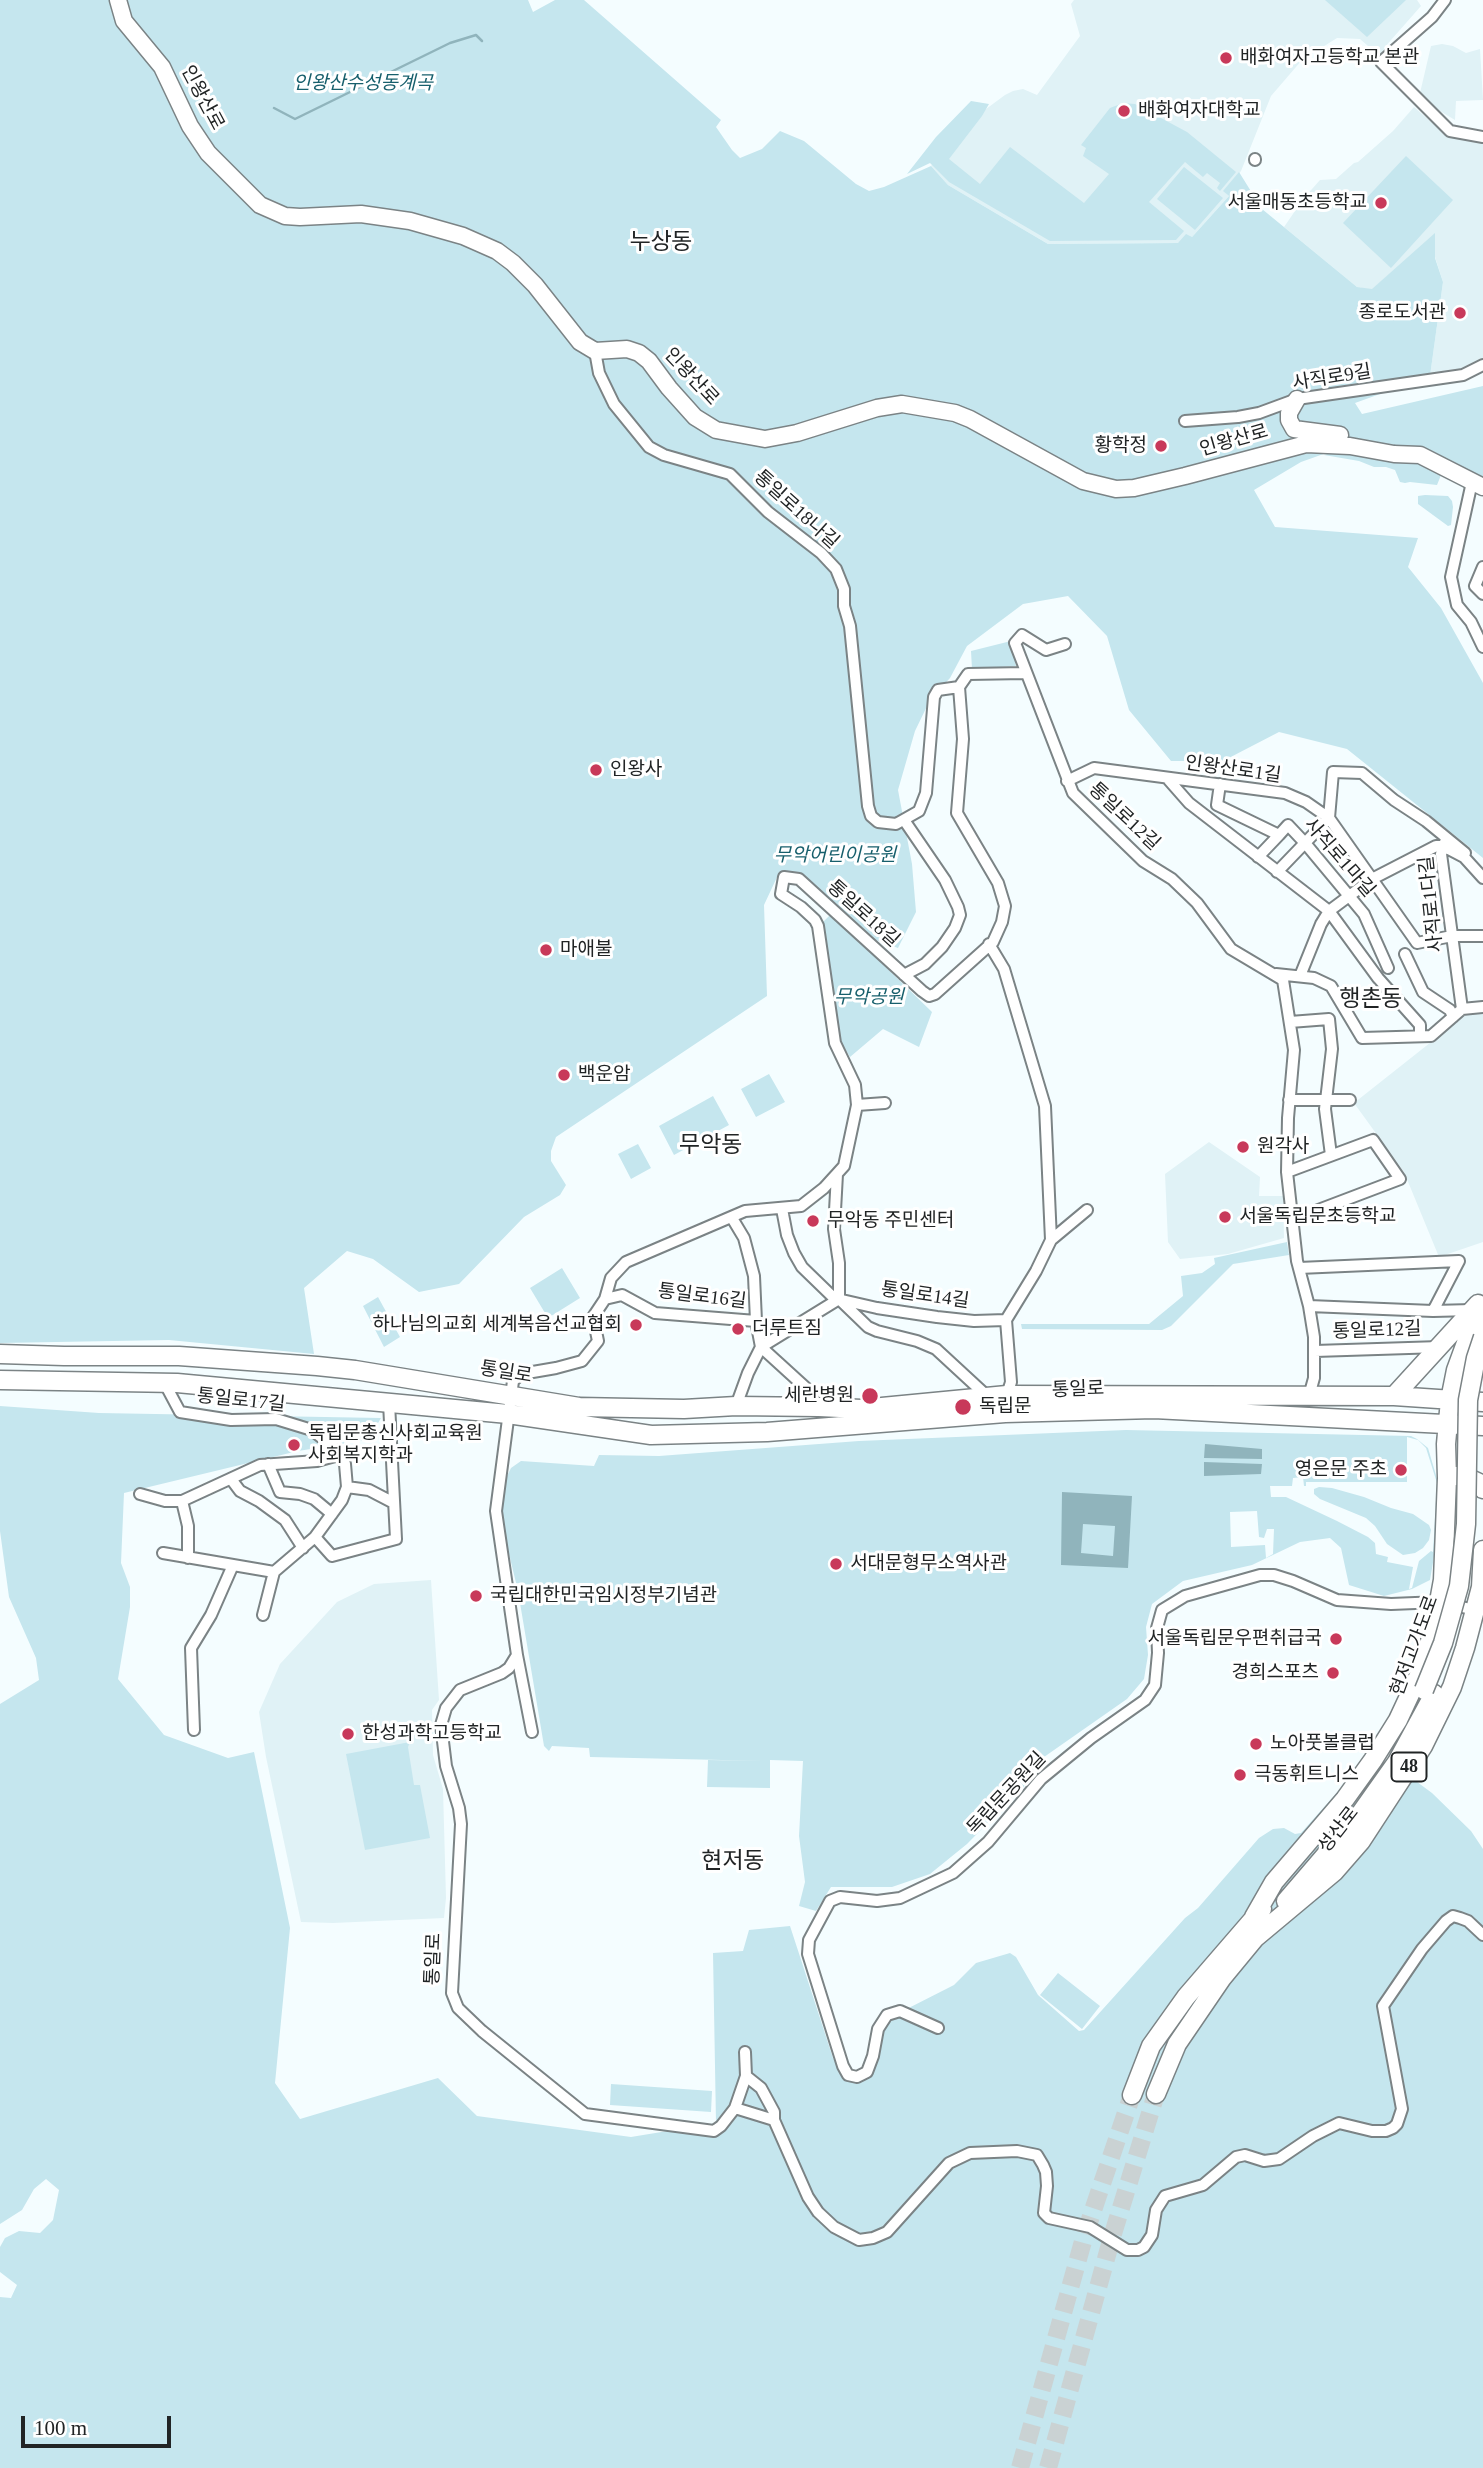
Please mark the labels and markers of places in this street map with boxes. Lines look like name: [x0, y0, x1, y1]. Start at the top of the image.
place label: 배화여자고등학교 본관: [1240, 47, 1420, 69]
marker: 배화여자고등학교 본관: [1218, 50, 1234, 66]
place label: 배화여자대학교: [1138, 100, 1260, 122]
marker: 배화여자대학교: [1116, 103, 1132, 119]
place label: 서울매동초등학교: [1227, 192, 1367, 214]
marker: 서울매동초등학교: [1373, 195, 1389, 211]
place label: 종로도서관: [1359, 302, 1446, 324]
marker: 종로도서관: [1452, 305, 1468, 321]
place label: 황학정: [1095, 435, 1147, 457]
marker: 황학정: [1153, 438, 1169, 454]
place label: 인왕사: [610, 759, 662, 781]
marker: 인왕사: [588, 762, 604, 778]
place label: 마애불: [560, 939, 612, 961]
marker: 마애불: [538, 942, 554, 958]
place label: 백운암: [578, 1064, 630, 1086]
marker: 백운암: [556, 1067, 572, 1083]
place label: 원각사: [1257, 1136, 1309, 1158]
marker: 원각사: [1235, 1139, 1251, 1155]
place label: 서울독립문초등학교: [1239, 1206, 1396, 1228]
marker: 서울독립문초등학교: [1217, 1209, 1233, 1225]
place label: 무악동 주민센터: [827, 1210, 954, 1232]
marker: 무악동 주민센터: [805, 1213, 821, 1229]
place label: 하나님의교회 세계복음선교협회: [373, 1314, 622, 1336]
marker: 하나님의교회 세계복음선교협회: [628, 1317, 644, 1333]
place label: 더루트짐: [752, 1318, 822, 1340]
marker: 더루트짐: [730, 1321, 746, 1337]
place label: 세란병원: [784, 1385, 854, 1407]
marker: 세란병원: [860, 1386, 880, 1406]
place label: 독립문: [979, 1396, 1031, 1418]
marker: 독립문: [953, 1397, 973, 1417]
place label: 독립문총신사회교육원 사회복지학과: [308, 1423, 483, 1467]
marker: 독립문총신사회교육원 사회복지학과: [286, 1437, 302, 1453]
place label: 영은문 주초: [1295, 1459, 1387, 1481]
marker: 영은문 주초: [1393, 1462, 1409, 1478]
place label: 서대문형무소역사관: [850, 1553, 1007, 1575]
marker: 서대문형무소역사관: [828, 1556, 844, 1572]
place label: 국립대한민국임시정부기념관: [490, 1585, 717, 1607]
marker: 국립대한민국임시정부기념관: [468, 1588, 484, 1604]
place label: 서울독립문우편취급국: [1147, 1628, 1322, 1650]
marker: 서울독립문우편취급국: [1328, 1631, 1344, 1647]
place label: 경희스포츠: [1232, 1662, 1319, 1684]
marker: 경희스포츠: [1325, 1665, 1341, 1681]
place label: 한성과학고등학교: [362, 1723, 502, 1745]
marker: 한성과학고등학교: [340, 1726, 356, 1742]
place label: 노아풋볼클럽: [1270, 1733, 1375, 1755]
marker: 노아풋볼클럽: [1248, 1736, 1264, 1752]
place label: 극동휘트니스: [1254, 1764, 1359, 1786]
marker: 극동휘트니스: [1232, 1767, 1248, 1783]

